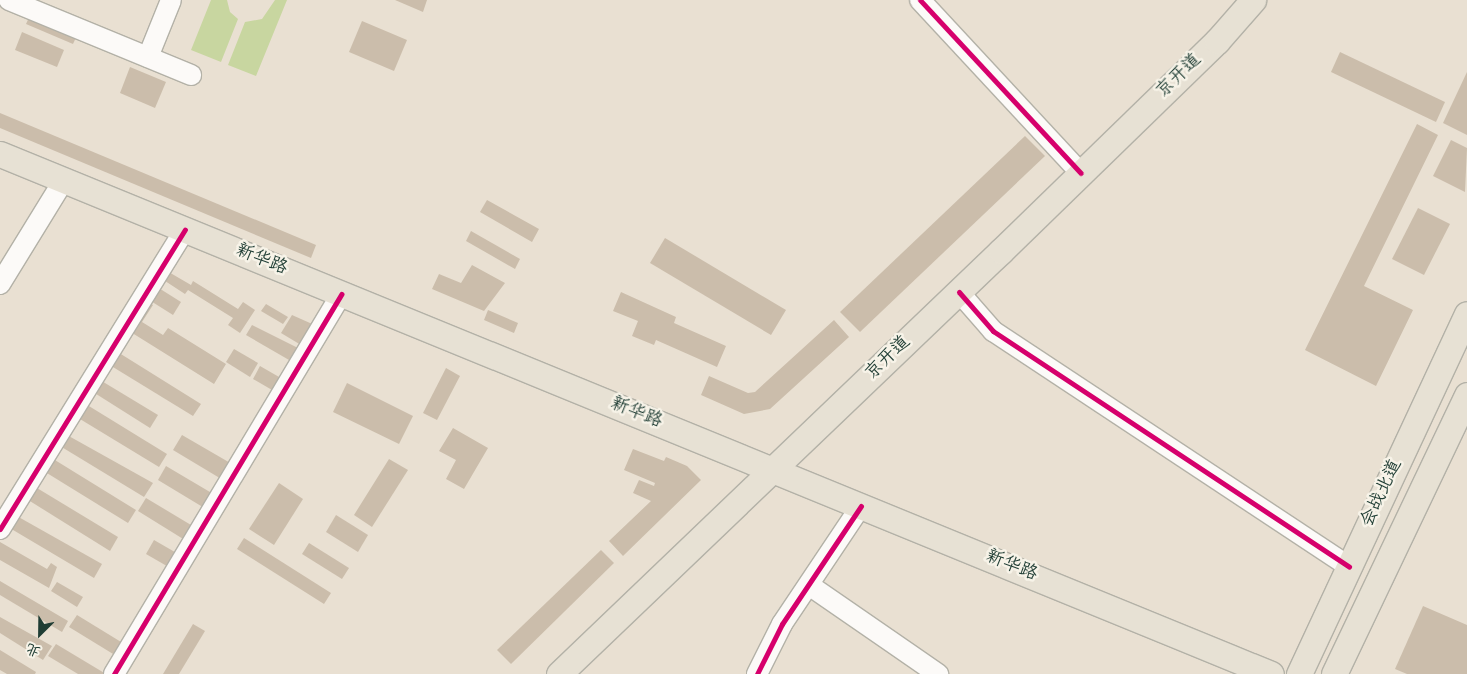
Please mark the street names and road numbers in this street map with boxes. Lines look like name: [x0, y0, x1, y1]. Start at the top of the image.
street label: 京开道: [1153, 50, 1207, 104]
street label: 新华路: [232, 241, 290, 281]
street label: 京开道: [862, 332, 916, 386]
street label: 新华路: [607, 394, 665, 434]
street label: 会战北道: [1358, 457, 1408, 531]
street label: 新华路: [982, 547, 1040, 587]

